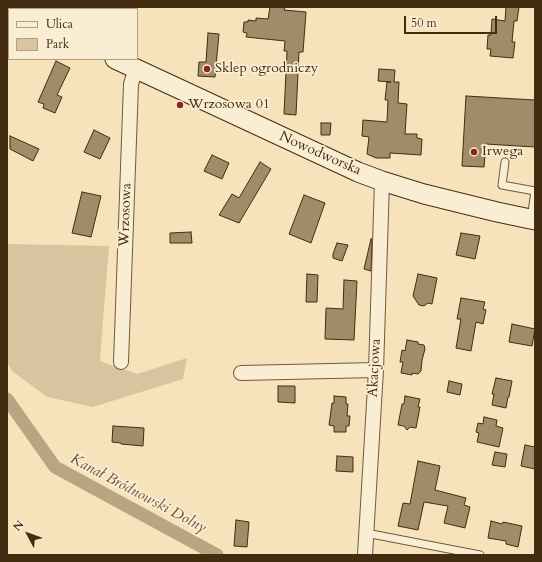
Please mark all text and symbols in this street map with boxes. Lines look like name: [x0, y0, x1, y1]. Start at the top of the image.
legend: [8, 8, 138, 60]
scale bar: [406, 8, 499, 34]
text: 50 m: [411, 15, 437, 31]
text: Ulica: [46, 16, 73, 32]
text: Park: [46, 36, 69, 52]
place label: Sklep ogrodniczy: [215, 61, 318, 77]
marker: Sklep ogrodniczy: [202, 64, 212, 74]
place label: Wrzosowa 01: [188, 97, 270, 113]
marker: Wrzosowa 01: [175, 100, 185, 110]
street label: Nowodworska: [276, 128, 364, 180]
place label: Irwega: [482, 144, 523, 160]
marker: Irwega: [469, 147, 479, 157]
street label: Wrzosowa: [116, 183, 136, 247]
street label: Akacjowa: [365, 338, 385, 398]
water label: Kanał Bródnowski Dolny: [67, 451, 209, 537]
north arrow: [8, 514, 48, 554]
text: N: [10, 517, 27, 534]

